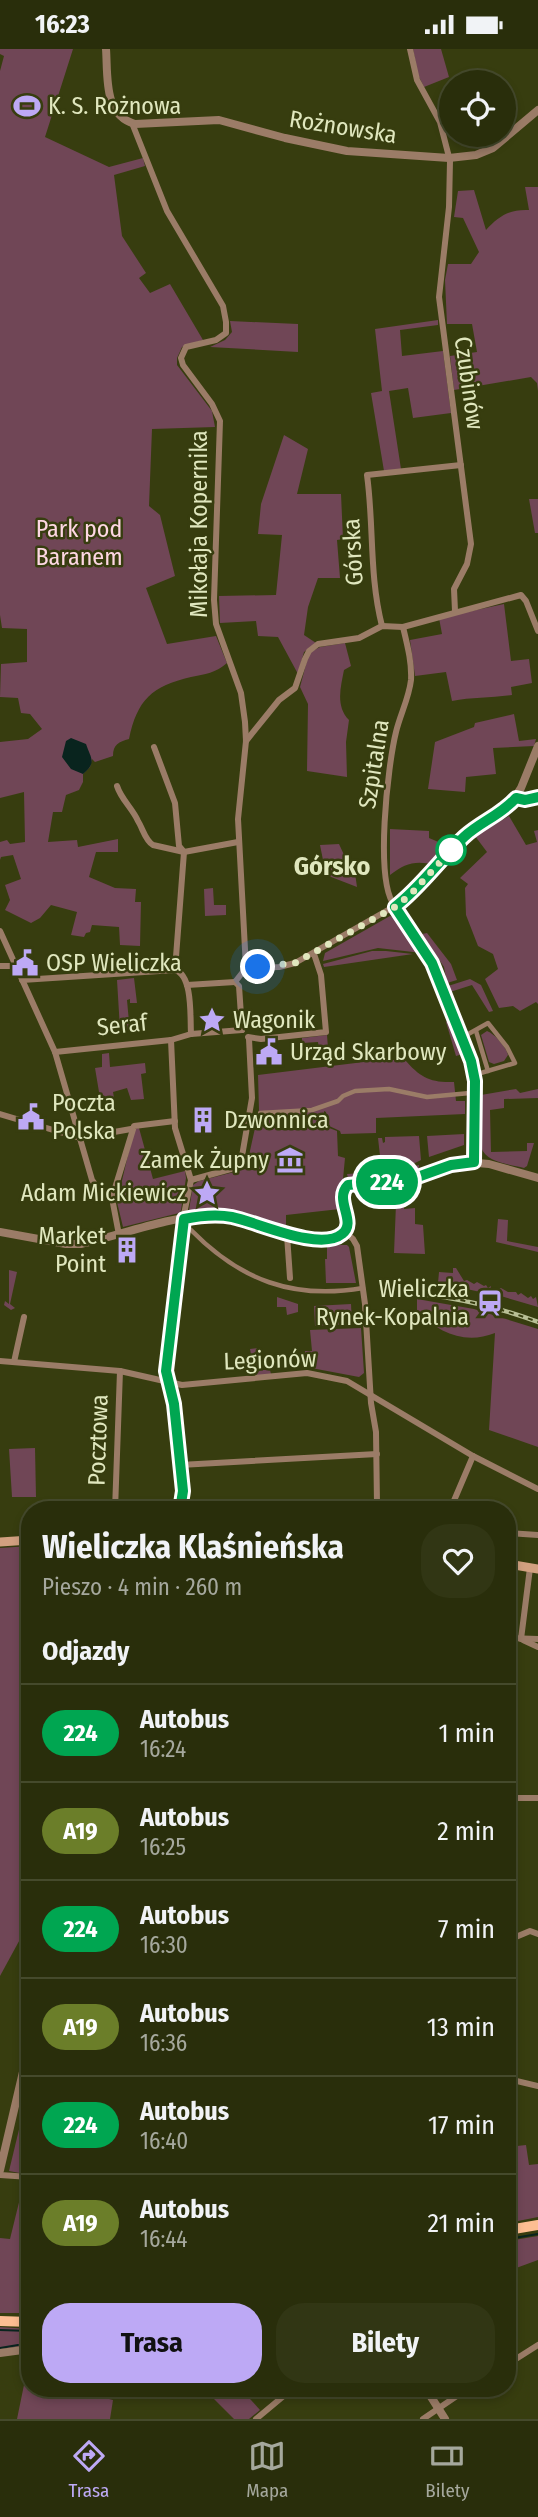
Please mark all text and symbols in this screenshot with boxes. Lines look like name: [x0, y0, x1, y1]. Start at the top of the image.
text: 16:23: [35, 9, 90, 40]
map controls: [439, 70, 516, 147]
button: locate: [439, 70, 516, 147]
sports icon: K. S. Rożnowa: [12, 91, 42, 121]
place label: K. S. Rożnowa: [48, 92, 181, 120]
street label: Rożnowska: [287, 105, 399, 149]
street label: Czubinów: [449, 335, 489, 432]
street label: Mikołaja Kopernika: [185, 430, 213, 618]
park label: Park pod Baranem: [35, 515, 123, 571]
street label: Górska: [337, 518, 369, 586]
street label: Szpitalna: [353, 717, 395, 811]
unlabelled marker: [436, 835, 466, 865]
district label: Górsko: [294, 851, 370, 882]
public building icon: OSP Wieliczka: [10, 948, 40, 978]
place label: OSP Wieliczka: [46, 949, 182, 977]
your location: [240, 949, 275, 984]
place icon: Wagonik: [197, 1005, 227, 1035]
place label: Wagonik: [233, 1006, 316, 1034]
street label: Seraf: [95, 1008, 150, 1042]
public building icon: Urząd Skarbowy: [254, 1037, 284, 1067]
place label: Urząd Skarbowy: [290, 1038, 447, 1066]
place label: Poczta Polska: [52, 1089, 116, 1145]
public building icon: Poczta Polska: [16, 1102, 46, 1132]
building icon: Dzwonnica: [188, 1105, 218, 1135]
place label: Dzwonnica: [224, 1106, 329, 1134]
museum icon: Zamek Żupny: [275, 1145, 305, 1175]
place label: Zamek Żupny: [140, 1146, 269, 1174]
line badge: 224: [347, 1159, 427, 1205]
text: 224: [370, 1168, 404, 1196]
place icon: Adam Mickiewicz: [192, 1178, 222, 1208]
place label: Adam Mickiewicz: [21, 1179, 186, 1207]
place label: Market Point: [38, 1222, 106, 1278]
building icon: Market Point: [112, 1235, 142, 1265]
place label: Wieliczka Rynek-Kopalnia: [316, 1275, 469, 1331]
station icon: Wieliczka Rynek-Kopalnia: [475, 1288, 505, 1318]
street label: Legionów: [223, 1344, 317, 1376]
street label: Pocztowa: [82, 1394, 114, 1486]
button: heart: [421, 1524, 495, 1598]
text: Wieliczka Klaśnieńska: [42, 1527, 344, 1567]
text: Pieszo · 4 min · 260 m: [42, 1573, 242, 1601]
text: Odjazdy: [42, 1636, 129, 1667]
text: Autobus: [140, 1704, 229, 1735]
text: 1 min: [439, 1718, 495, 1749]
text: 224: [63, 1719, 98, 1747]
text: 16:24: [140, 1735, 186, 1763]
text: Autobus: [140, 1802, 229, 1833]
text: 2 min: [437, 1816, 495, 1847]
text: A19: [63, 1817, 98, 1845]
text: 16:25: [140, 1833, 186, 1861]
text: Autobus: [140, 1900, 229, 1931]
text: 7 min: [438, 1914, 495, 1945]
text: 224: [63, 1915, 98, 1943]
text: 16:30: [140, 1931, 188, 1959]
text: Autobus: [140, 1998, 229, 2029]
text: 13 min: [427, 2012, 495, 2043]
text: A19: [63, 2013, 98, 2041]
text: 16:36: [140, 2029, 187, 2057]
text: Autobus: [140, 2096, 229, 2127]
text: 17 min: [428, 2110, 495, 2141]
text: 224: [63, 2111, 98, 2139]
text: 16:40: [140, 2127, 188, 2155]
text: Autobus: [140, 2194, 229, 2225]
text: 21 min: [428, 2208, 495, 2239]
text: A19: [63, 2209, 98, 2237]
text: 16:44: [140, 2225, 187, 2253]
button: Trasa: [42, 2303, 262, 2383]
button: Bilety: [276, 2303, 495, 2383]
tab: Trasa: [69, 2437, 109, 2502]
tab: Mapa: [246, 2437, 288, 2502]
tab: Bilety: [425, 2437, 469, 2502]

